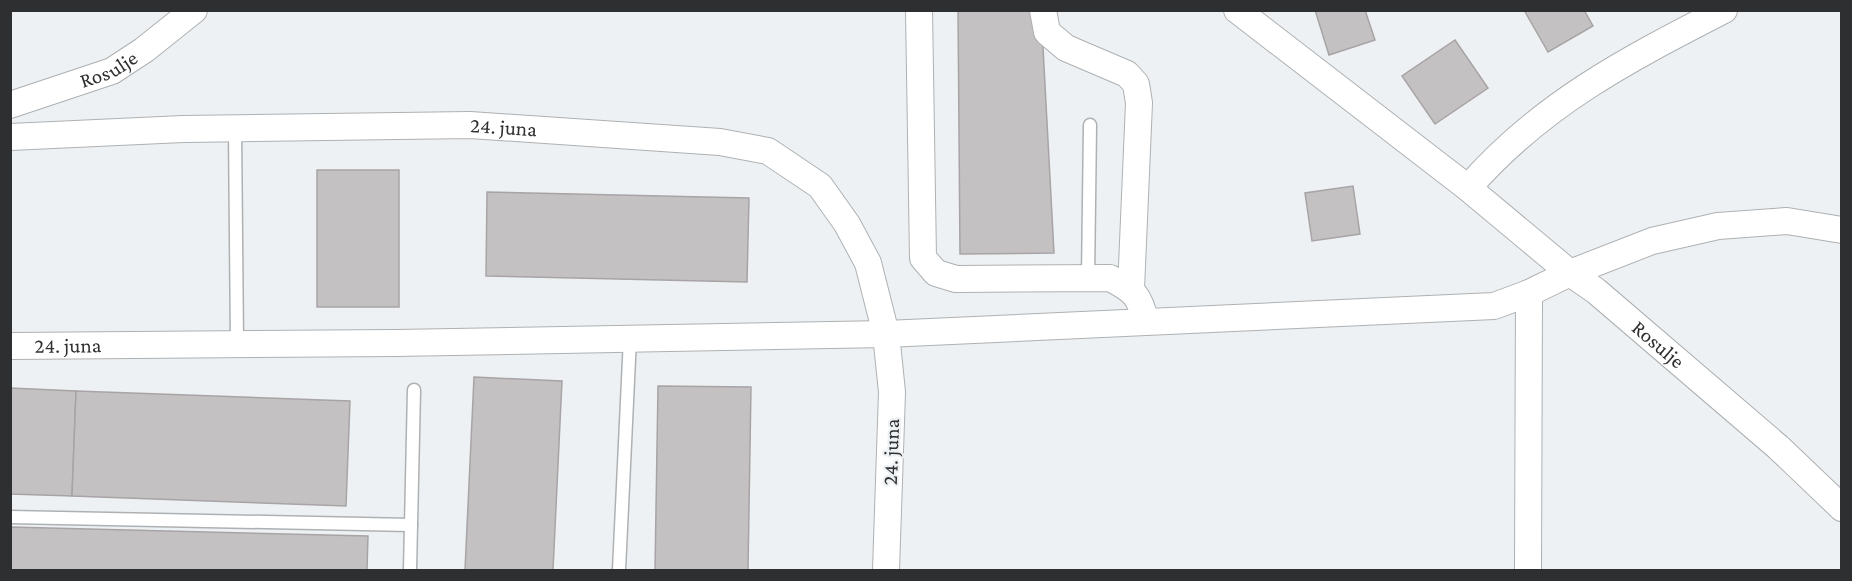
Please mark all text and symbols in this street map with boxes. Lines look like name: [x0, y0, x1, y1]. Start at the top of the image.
street label: Rosulje: [77, 46, 142, 93]
street label: 24. juna: [470, 113, 538, 142]
street label: Rosulje: [1627, 315, 1689, 373]
street label: 24. juna: [34, 333, 102, 358]
street label: 24. juna: [878, 418, 904, 486]

